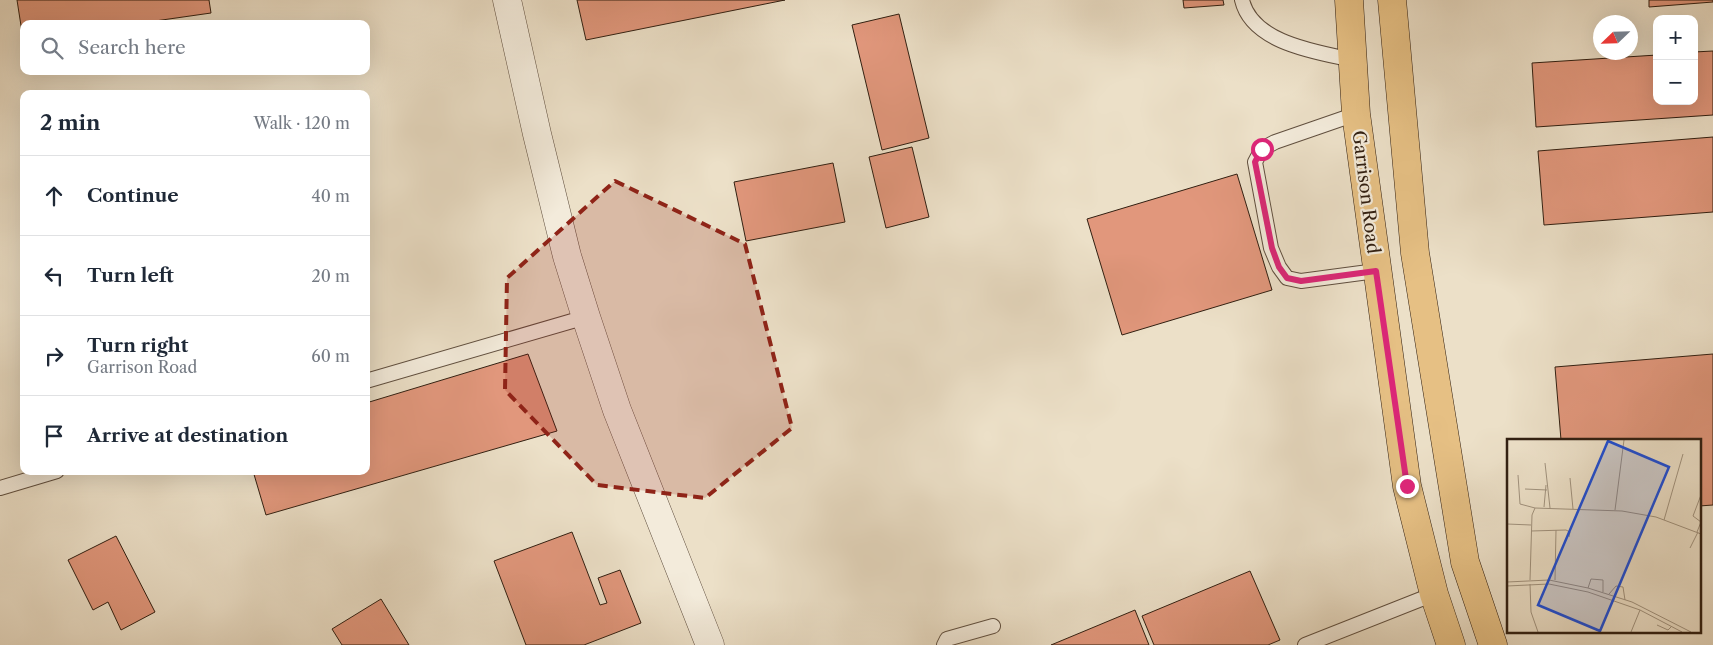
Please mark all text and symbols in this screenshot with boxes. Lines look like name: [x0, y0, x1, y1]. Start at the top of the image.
north arrow: [1593, 15, 1638, 60]
map controls: [1653, 15, 1698, 105]
button: +: [1653, 15, 1698, 60]
search box: [20, 20, 370, 75]
icon: search: [38, 34, 66, 62]
text: Search here: [78, 36, 186, 59]
button: −: [1653, 60, 1698, 105]
text: 2 min: [40, 110, 100, 135]
text: Walk · 120 m: [254, 113, 350, 133]
street label: Garrison Road: [1348, 129, 1384, 255]
route start: [1251, 138, 1274, 161]
icon: ahead: [40, 182, 68, 210]
text: Continue: [87, 184, 179, 207]
text: 40 m: [311, 186, 350, 206]
icon: left: [40, 262, 68, 290]
text: Turn left: [87, 264, 174, 287]
text: 20 m: [311, 266, 350, 286]
text: Turn right: [87, 334, 188, 357]
icon: right: [40, 342, 68, 370]
text: 60 m: [311, 346, 350, 366]
text: Garrison Road: [87, 357, 197, 377]
icon: arrive: [40, 422, 68, 450]
text: Arrive at destination: [87, 424, 288, 447]
inset map: [1507, 439, 1700, 632]
route end: [1396, 475, 1419, 498]

